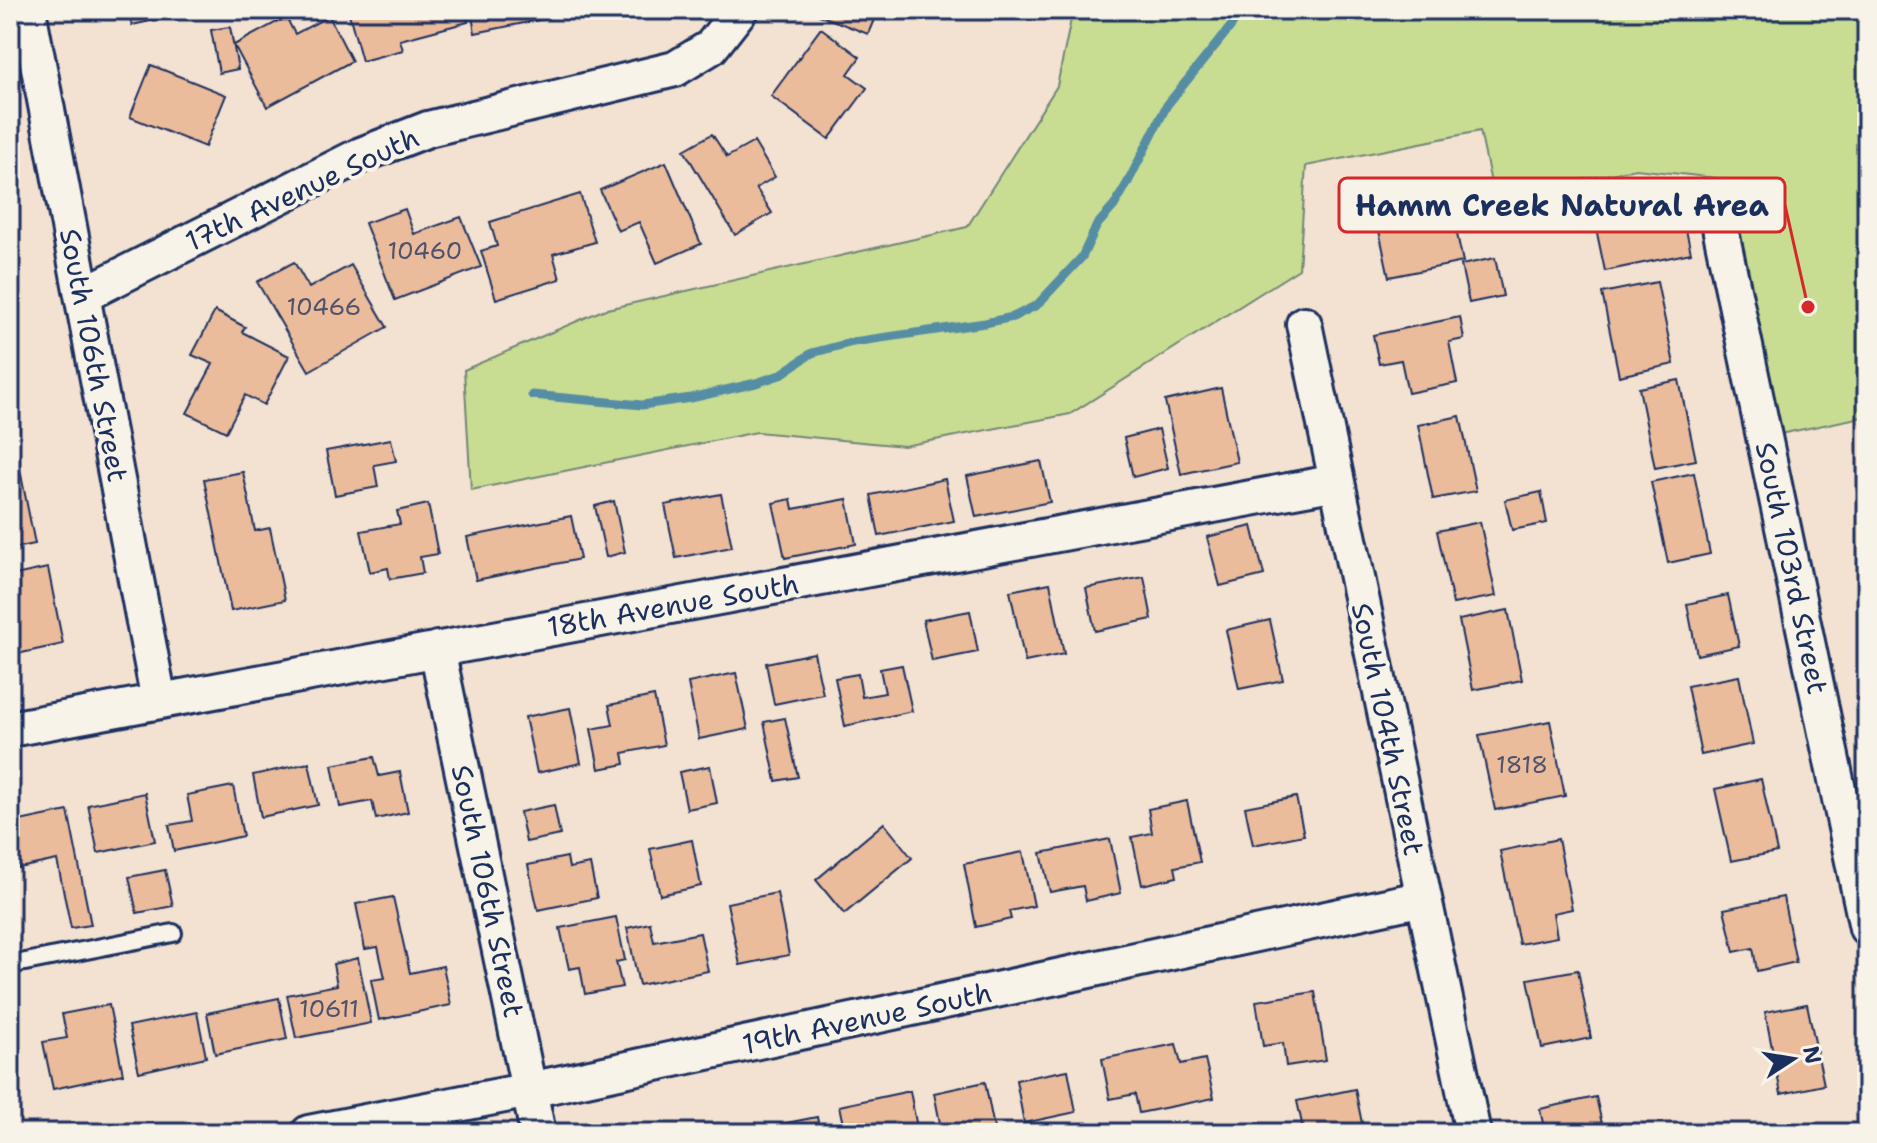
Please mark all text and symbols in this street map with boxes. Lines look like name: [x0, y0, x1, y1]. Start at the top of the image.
street label: 17th Avenue South: [179, 118, 425, 260]
callout: Hamm Creek Natural Area: [1339, 178, 1785, 232]
text: Hamm Creek Natural Area: [1355, 185, 1770, 226]
street label: South 106th Street: [51, 225, 137, 485]
house number: 10460: [388, 235, 462, 267]
house number: 10466: [287, 291, 361, 323]
street label: South 103rd Street: [1747, 438, 1837, 698]
street label: 18th Avenue South: [544, 564, 802, 646]
street label: South 104th Street: [1343, 599, 1433, 859]
house number: 1818: [1496, 749, 1548, 781]
street label: South 106th Street: [443, 761, 533, 1021]
street label: 19th Avenue South: [739, 973, 995, 1063]
house number: 10611: [299, 993, 359, 1025]
north arrow: [1753, 1019, 1833, 1099]
text: N: [1796, 1043, 1828, 1066]

